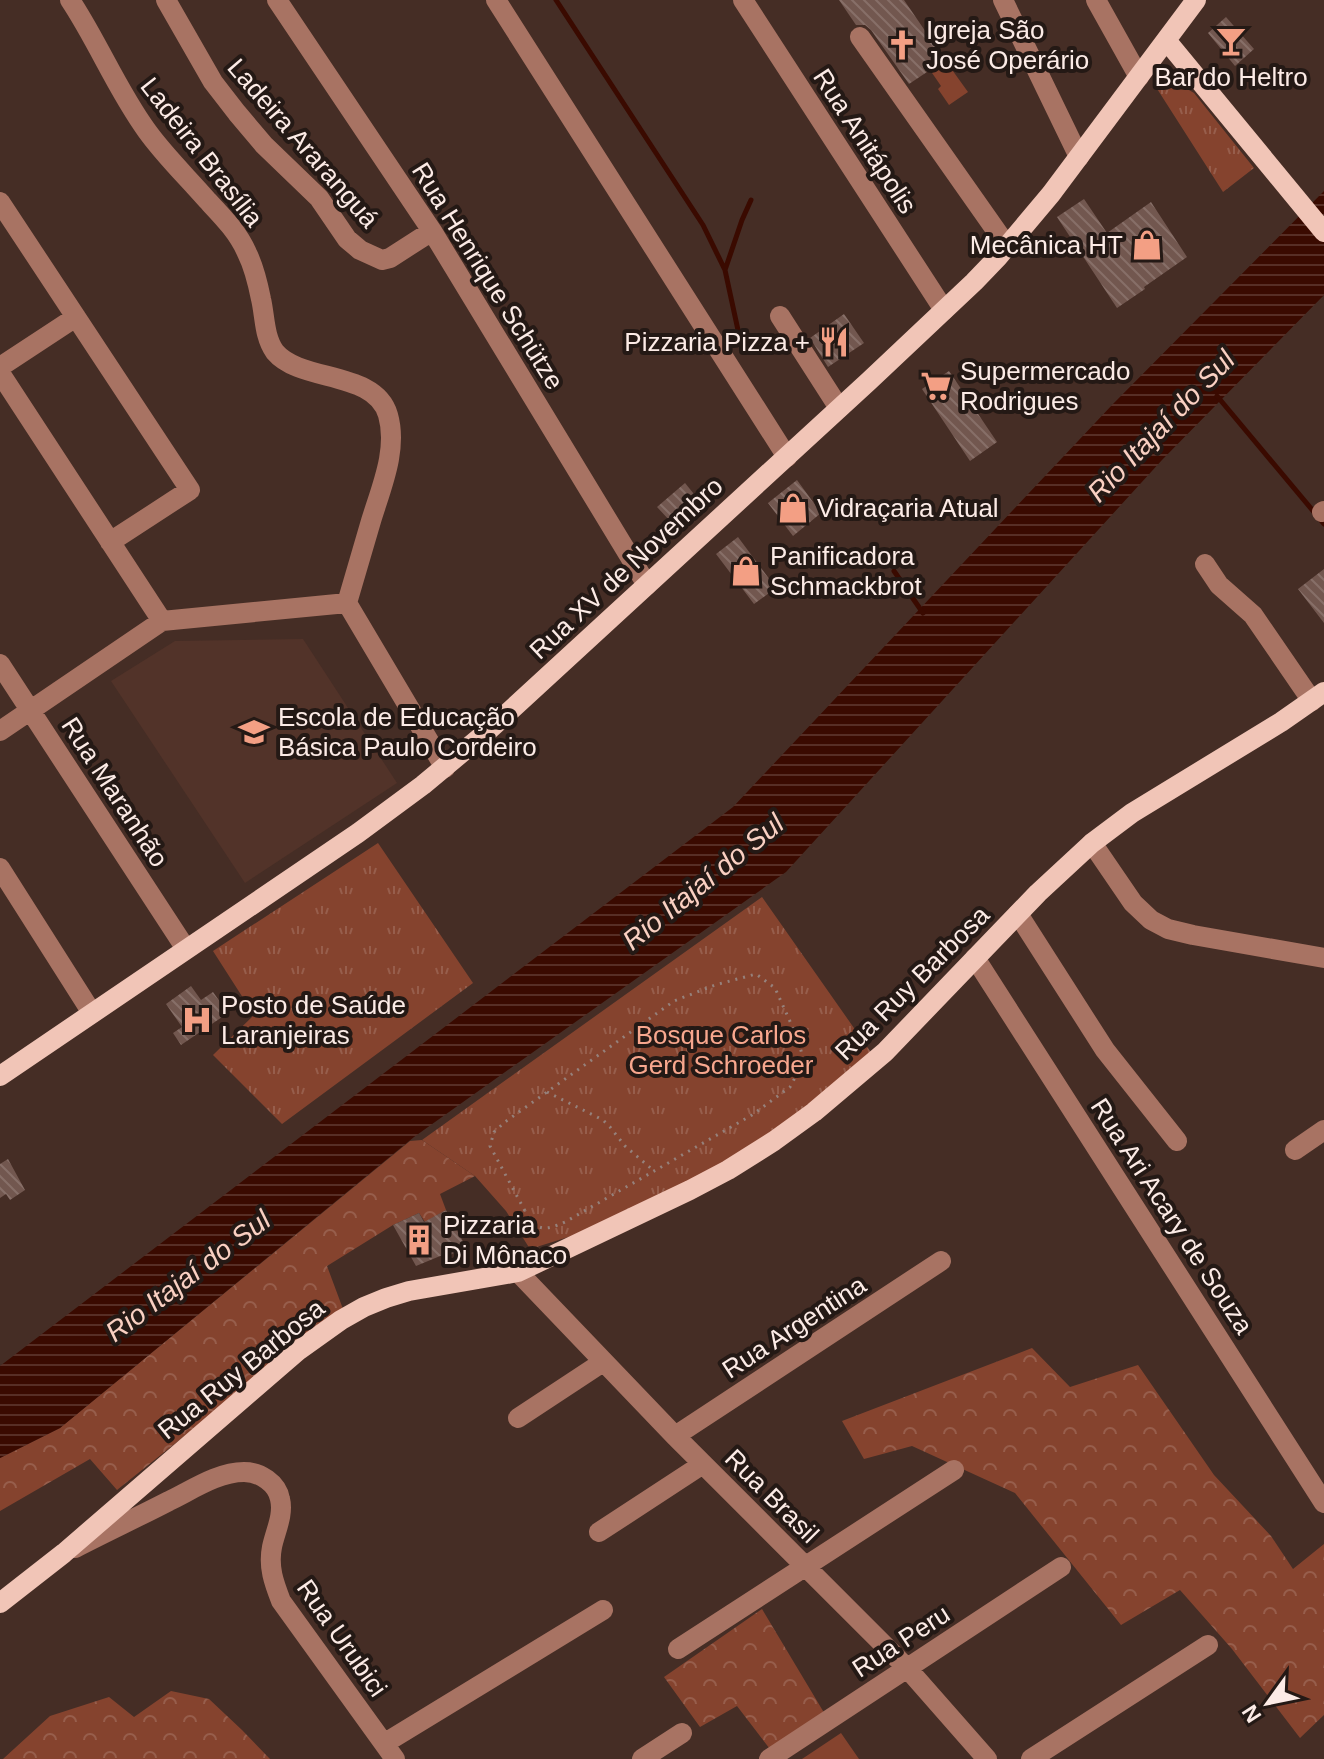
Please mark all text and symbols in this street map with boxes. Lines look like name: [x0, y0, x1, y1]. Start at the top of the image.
place label: Igreja São José Operário: [926, 15, 1089, 75]
bar icon: Bar do Heltro: [1214, 24, 1248, 58]
church icon: Igreja São José Operário: [885, 28, 919, 62]
street label: Ladeira Araranguá: [221, 52, 385, 234]
place label: Bar do Heltro: [1154, 62, 1308, 92]
street label: Rua Anitápolis: [807, 63, 923, 219]
street label: Ladeira Brasília: [135, 72, 270, 233]
street label: Rua Henrique Schütze: [406, 157, 570, 395]
shop icon: Mecânica HT: [1130, 228, 1164, 262]
place label: Mecânica HT: [970, 230, 1123, 260]
restaurant icon: Pizzaria Pizza +: [817, 325, 851, 359]
place label: Pizzaria Pizza +: [624, 327, 810, 357]
water label: Rio Itajaí do Sul: [1081, 344, 1241, 508]
place label: Supermercado Rodrigues: [960, 356, 1131, 416]
supermarket icon: Supermercado Rodrigues: [919, 369, 953, 403]
street label: Rua XV de Novembro: [523, 471, 729, 665]
shop icon: Vidraçaria Atual: [776, 491, 810, 525]
place label: Vidraçaria Atual: [817, 493, 999, 523]
place label: Panificadora Schmackbrot: [770, 541, 922, 601]
shop icon: Panificadora Schmackbrot: [729, 554, 763, 588]
place label: Escola de Educação Básica Paulo Cordeiro: [278, 702, 537, 762]
street label: Rua Maranhão: [56, 712, 174, 872]
school or university icon: Escola de Educação Básica Paulo Cordeiro: [237, 715, 271, 749]
water label: Rio Itajaí do Sul: [616, 807, 790, 956]
street label: Rua Ruy Barbosa: [829, 899, 996, 1066]
place label: Posto de Saúde Laranjeiras: [221, 990, 406, 1050]
hospital icon: Posto de Saúde Laranjeiras: [180, 1003, 214, 1037]
park label: Bosque Carlos Gerd Schroeder: [629, 1020, 814, 1080]
street label: Rua Ari Acary de Souza: [1085, 1093, 1260, 1340]
water label: Rio Itajaí do Sul: [100, 1204, 277, 1348]
place label: Pizzaria Di Mônaco: [443, 1210, 567, 1270]
building icon: Pizzaria Di Mônaco: [402, 1223, 436, 1257]
street label: Rua Argentina: [717, 1269, 872, 1384]
street label: Rua Ruy Barbosa: [152, 1292, 331, 1445]
street label: Rua Brasil: [719, 1443, 825, 1549]
street label: Rua Urubici: [291, 1574, 393, 1702]
street label: Rua Peru: [847, 1599, 955, 1683]
north arrow: [1228, 1663, 1308, 1743]
text: N: [1237, 1700, 1266, 1727]

